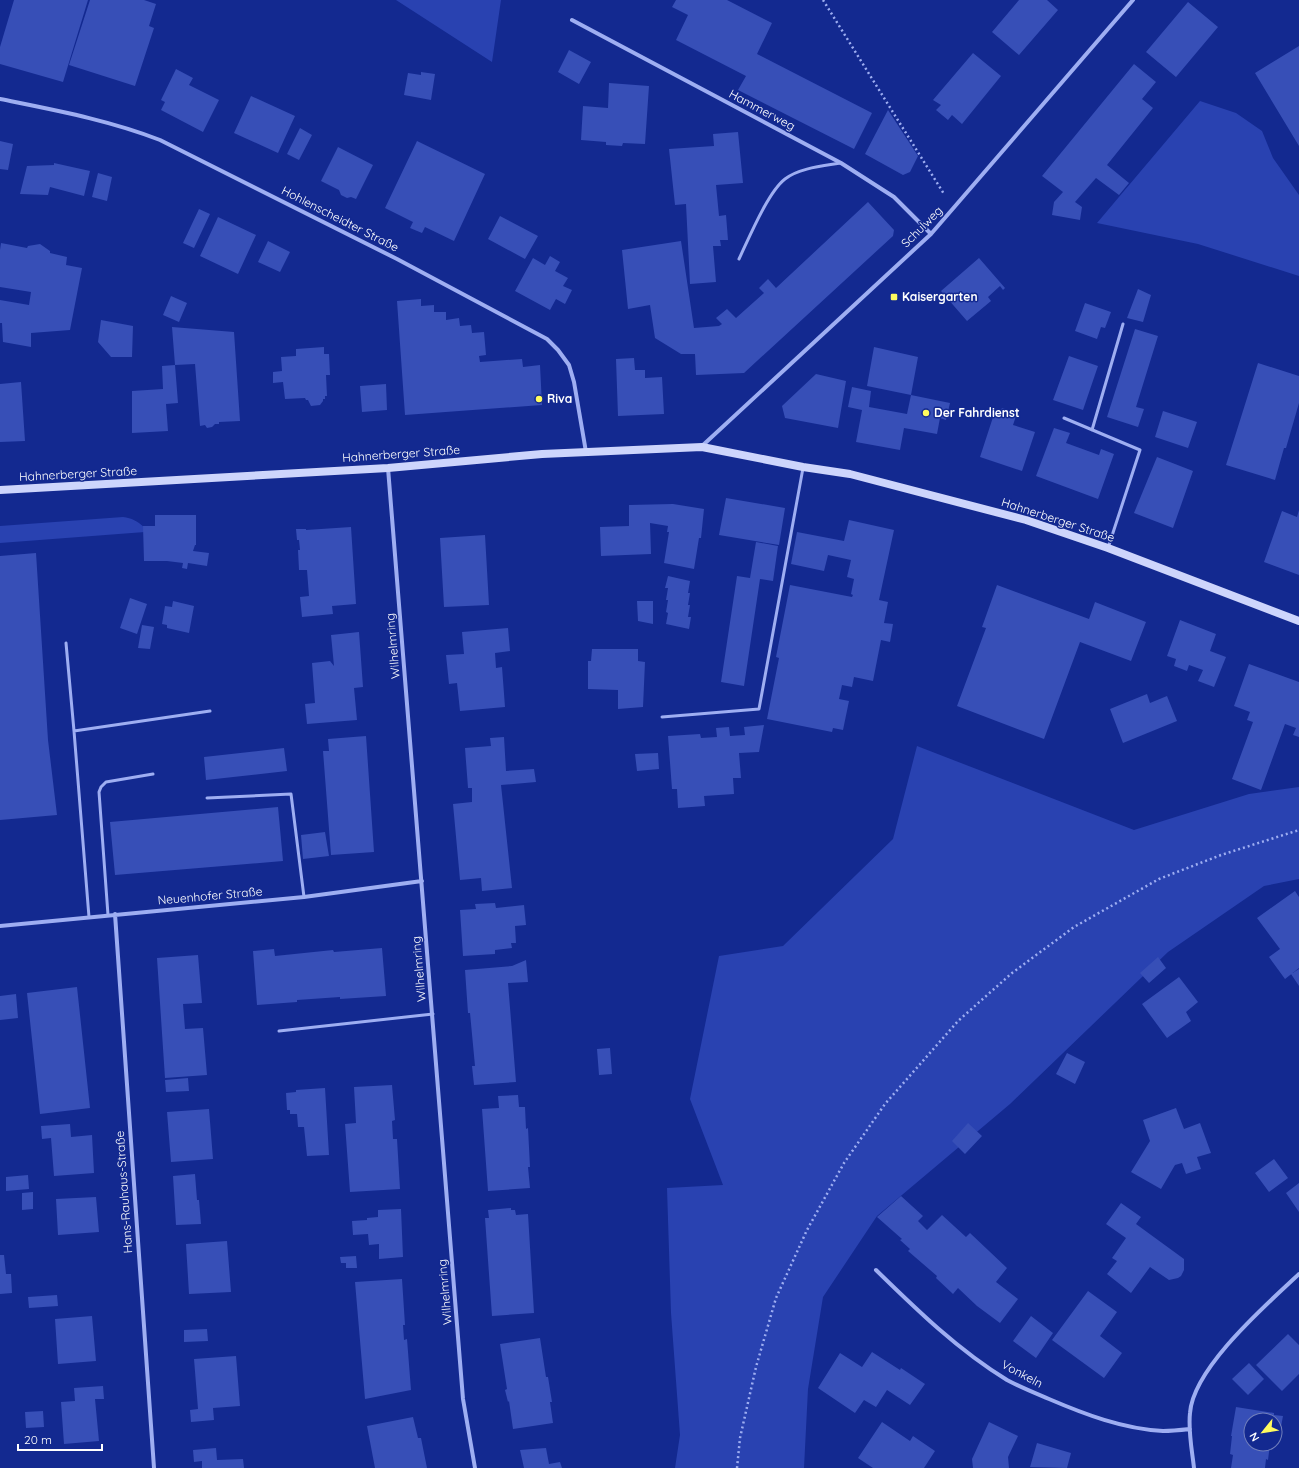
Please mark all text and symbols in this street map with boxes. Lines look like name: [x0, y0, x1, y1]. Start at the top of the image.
street label: Hammerweg: [726, 86, 798, 133]
street label: Hohlenscheidter Straße: [279, 182, 402, 255]
street label: Schulweg: [898, 203, 945, 250]
place label: Kaisergarten: [902, 289, 978, 304]
marker: Kaisergarten: [889, 292, 899, 302]
place label: Riva: [547, 391, 572, 406]
marker: Riva: [534, 394, 544, 404]
place label: Der Fahrdienst: [934, 405, 1020, 420]
marker: Der Fahrdienst: [921, 408, 931, 418]
street label: Hahnerberger Straße: [342, 442, 461, 465]
street label: Hahnerberger Straße: [19, 463, 138, 484]
street label: Hahnerberger Straße: [1000, 494, 1117, 545]
street label: Wilhelmring: [382, 613, 403, 679]
street label: Neuenhofer Straße: [157, 883, 263, 908]
street label: Wilhelmring: [408, 936, 429, 1002]
street label: Hans-Rauhaus-Straße: [112, 1130, 135, 1254]
street label: Wilhelmring: [434, 1259, 455, 1325]
street label: Vonkeln: [999, 1356, 1045, 1391]
north arrow: [1243, 1412, 1283, 1452]
scale bar: [18, 1426, 102, 1452]
text: N: [1246, 1430, 1262, 1444]
text: 20 m: [24, 1432, 52, 1447]

